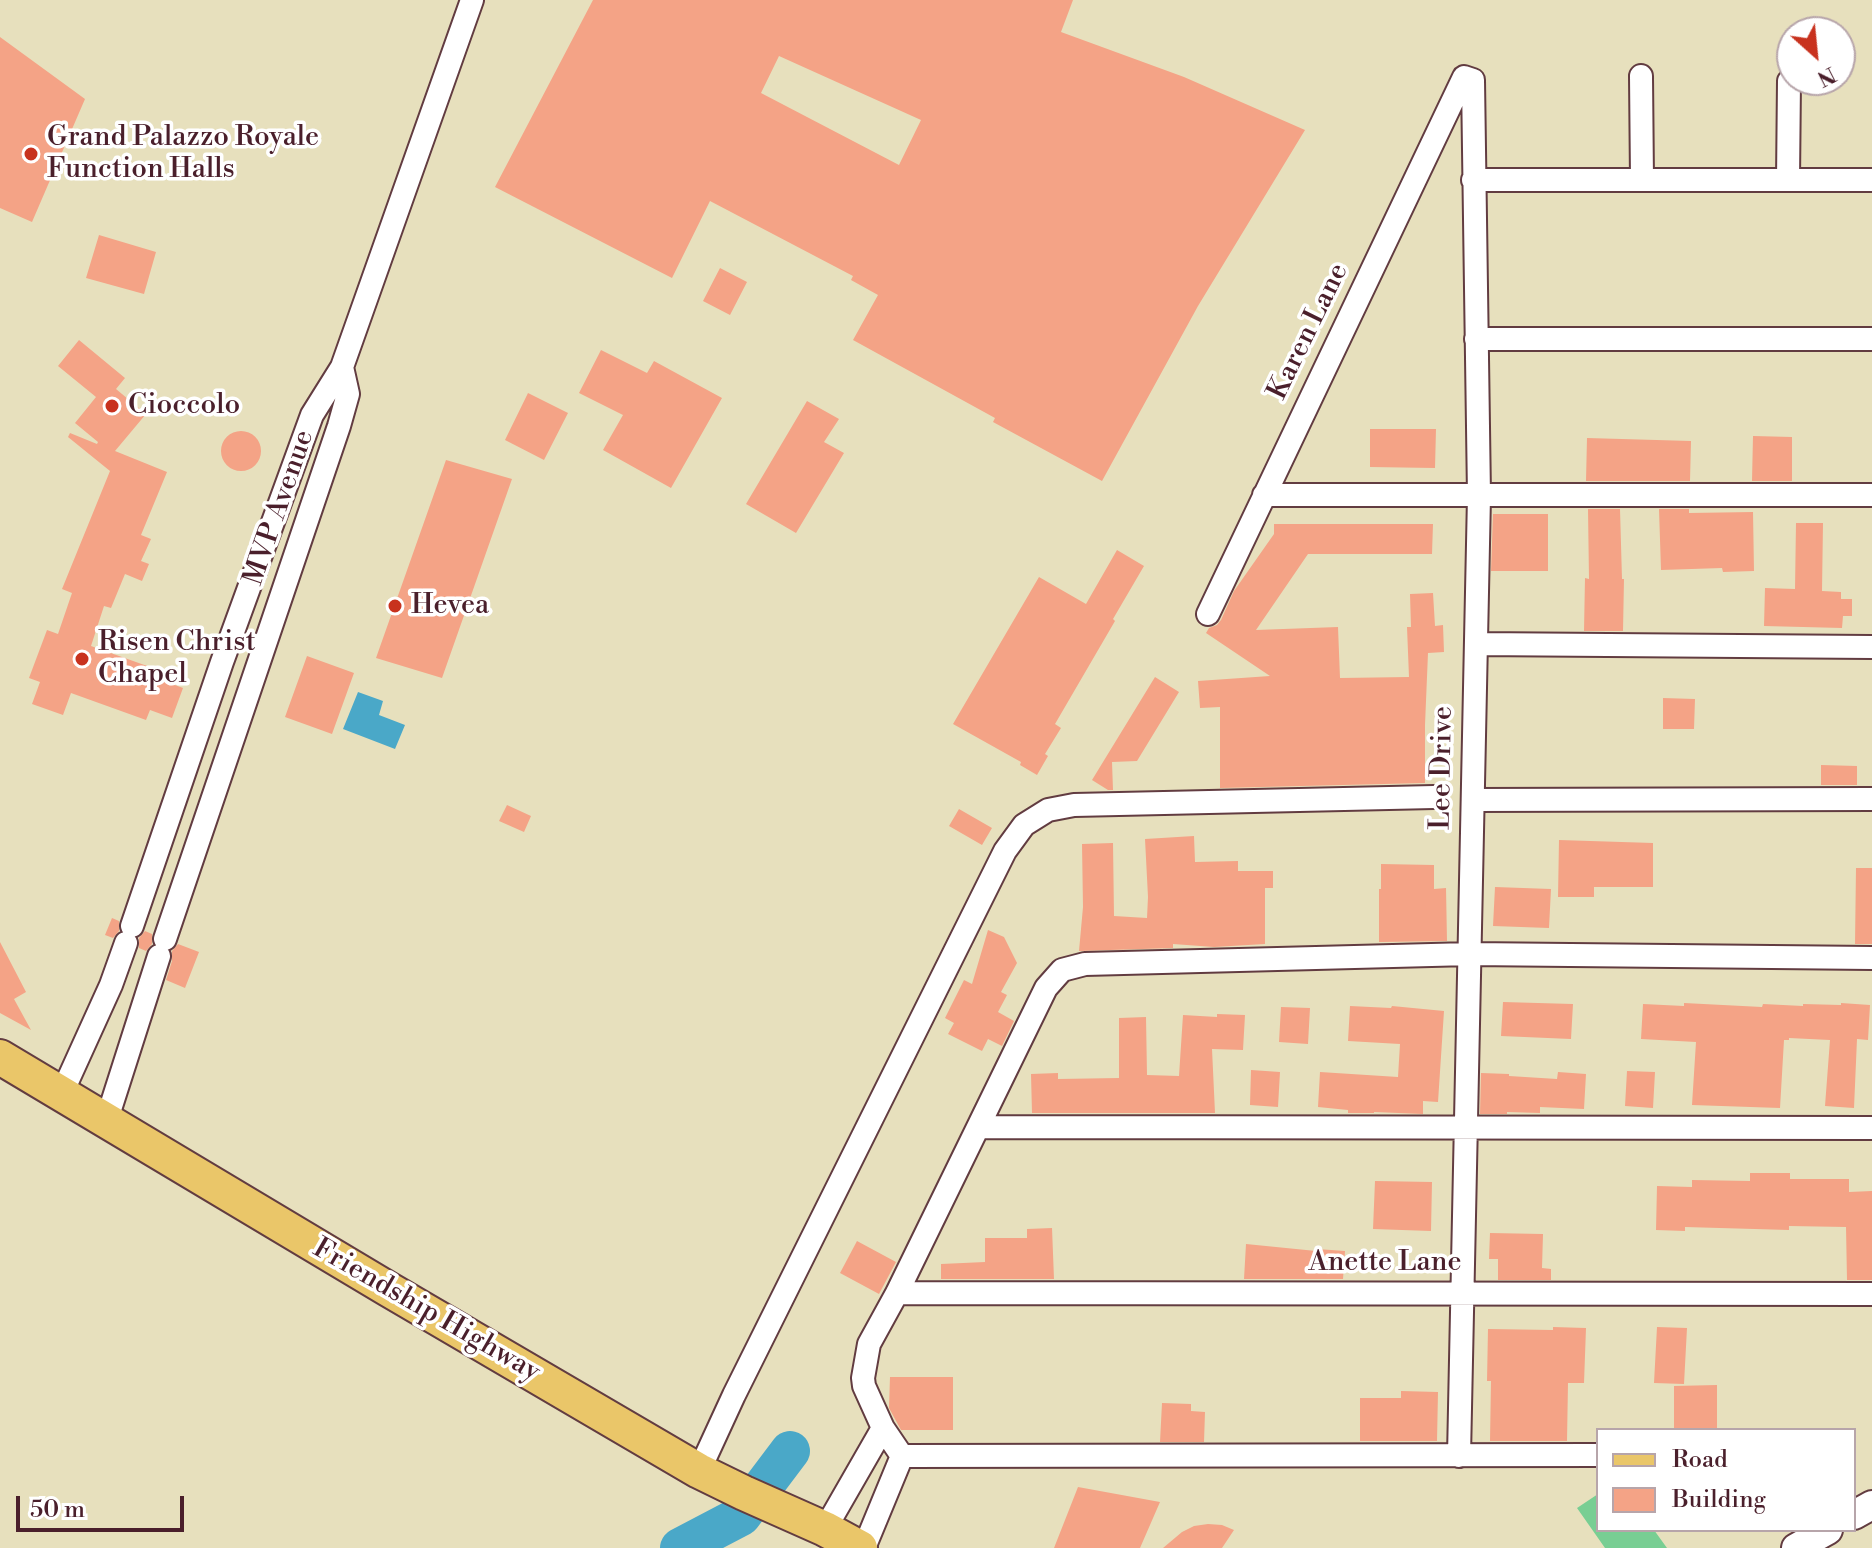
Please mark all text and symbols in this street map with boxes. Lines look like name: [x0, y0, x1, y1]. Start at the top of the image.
north arrow: [1776, 16, 1856, 96]
text: N: [1812, 60, 1840, 92]
place label: Grand Palazzo Royale Function Halls: [47, 121, 319, 187]
marker: Grand Palazzo Royale Function Halls: [22, 145, 40, 163]
street label: Karen Lane: [1262, 258, 1356, 406]
place label: Cioccolo: [128, 389, 240, 423]
marker: Cioccolo: [103, 397, 121, 415]
street label: MVP Avenue: [238, 426, 322, 590]
place label: Hevea: [411, 589, 489, 623]
marker: Hevea: [386, 597, 404, 615]
place label: Risen Christ Chapel: [98, 626, 256, 692]
marker: Risen Christ Chapel: [73, 650, 91, 668]
street label: Lee Drive: [1425, 706, 1461, 830]
street label: Friendship Highway: [306, 1232, 546, 1390]
street label: Anette Lane: [1308, 1246, 1462, 1280]
legend: [1596, 1428, 1856, 1532]
text: Road: [1672, 1445, 1728, 1475]
scale bar: [20, 1480, 188, 1530]
text: Building: [1672, 1485, 1766, 1515]
text: 50 m: [30, 1495, 85, 1525]

